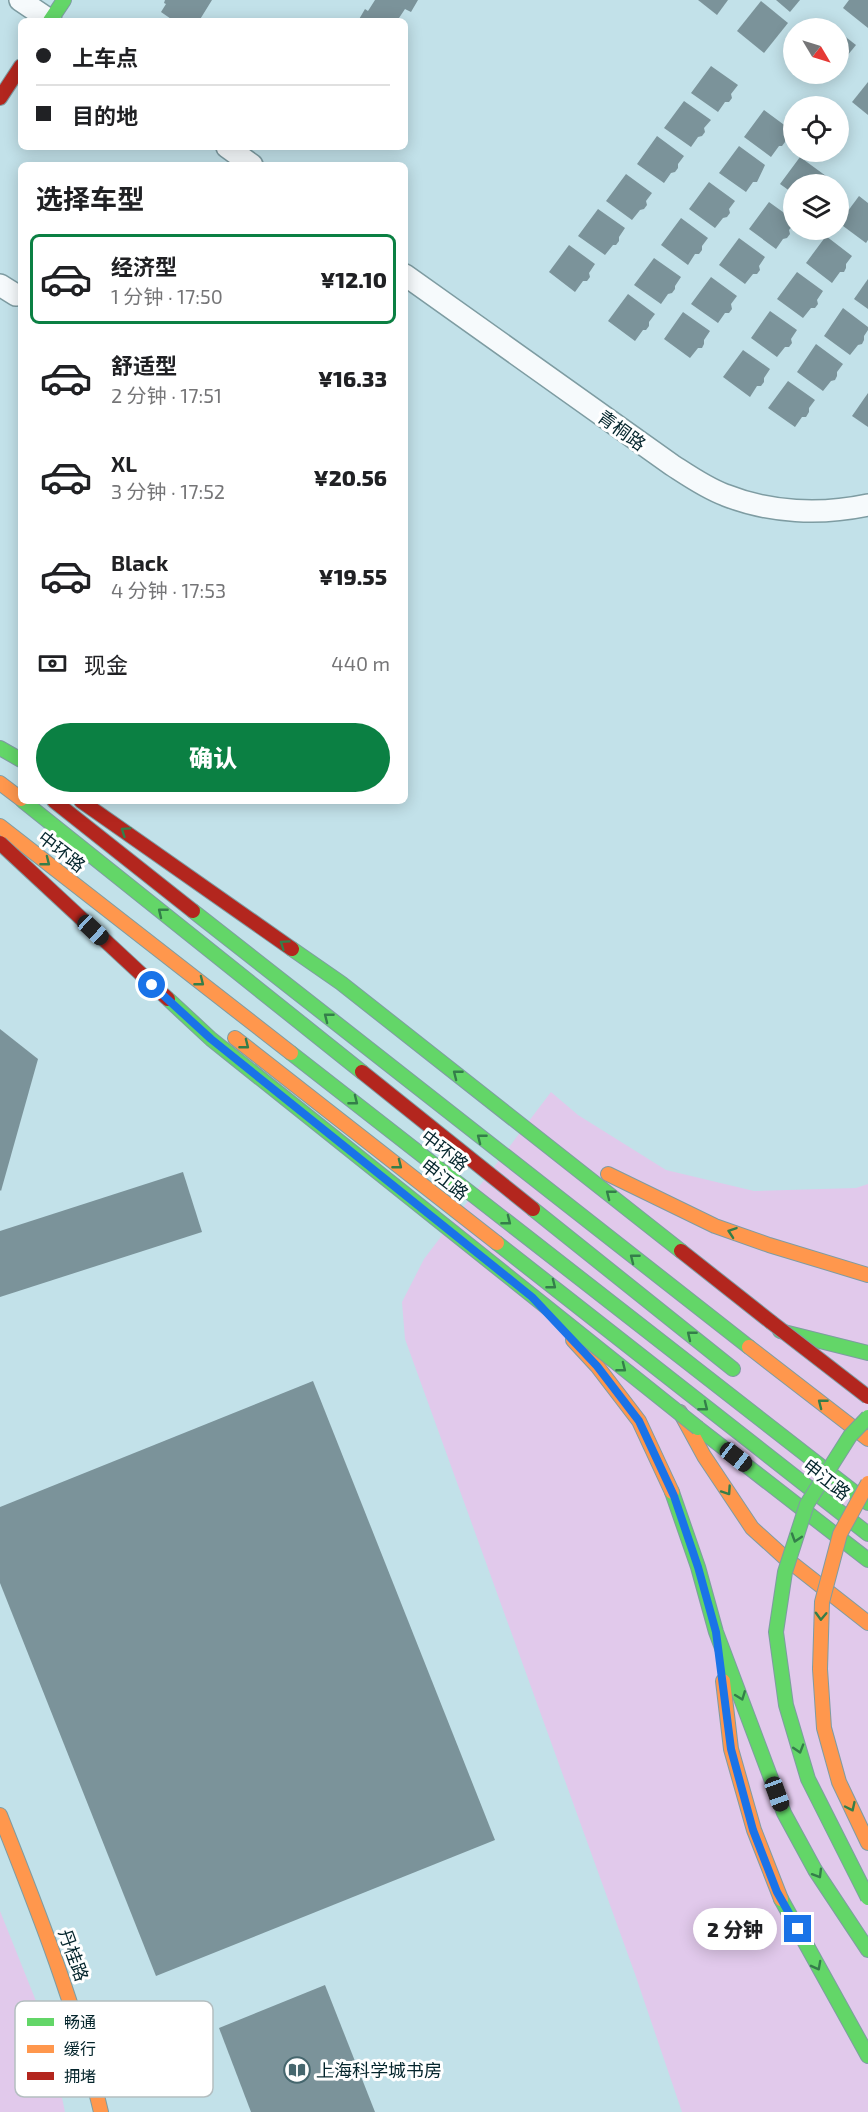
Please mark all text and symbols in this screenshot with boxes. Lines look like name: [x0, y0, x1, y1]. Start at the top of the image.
north arrow: [783, 18, 849, 84]
map controls: [783, 18, 849, 240]
text: 上车点: [72, 44, 138, 70]
button: locate: [783, 96, 849, 162]
text: 目的地: [72, 102, 138, 128]
button: layers: [783, 174, 849, 240]
text: 选择车型: [36, 182, 144, 214]
icon: car: [39, 252, 93, 306]
text: 经济型: [111, 253, 177, 279]
text: ¥12.10: [320, 266, 387, 292]
text: 1 分钟 · 17:50: [111, 284, 223, 308]
icon: car: [39, 351, 93, 405]
text: 舒适型: [111, 352, 177, 378]
text: ¥16.33: [318, 365, 387, 391]
text: 2 分钟 · 17:51: [111, 383, 222, 407]
street label: 青桐路: [594, 405, 650, 455]
icon: car: [39, 450, 93, 504]
text: XL: [111, 450, 137, 476]
text: ¥20.56: [314, 464, 387, 490]
text: 3 分钟 · 17:52: [111, 479, 225, 503]
icon: car: [39, 549, 93, 603]
text: Black: [111, 549, 168, 575]
text: ¥19.55: [318, 563, 387, 589]
text: 4 分钟 · 17:53: [111, 578, 226, 602]
icon: cash: [36, 647, 69, 680]
text: 现金: [84, 651, 128, 677]
text: 440 m: [331, 651, 390, 675]
button: 确认: [36, 723, 390, 792]
street label: 中环路: [34, 826, 90, 876]
one-way arrow: [121, 827, 131, 839]
one-way arrow: [39, 854, 50, 865]
one-way arrow: [158, 908, 169, 919]
car: [74, 911, 112, 949]
one-way arrow: [280, 940, 291, 951]
route start: [138, 971, 165, 998]
one-way arrow: [193, 974, 204, 985]
one-way arrow: [324, 1014, 335, 1025]
one-way arrow: [238, 1038, 249, 1049]
one-way arrow: [453, 1070, 464, 1081]
one-way arrow: [347, 1094, 358, 1105]
street label: 中环路: [417, 1125, 473, 1175]
one-way arrow: [477, 1134, 488, 1145]
street label: 申江路: [417, 1154, 473, 1204]
one-way arrow: [391, 1158, 402, 1169]
one-way arrow: [606, 1191, 617, 1202]
one-way arrow: [501, 1214, 512, 1225]
one-way arrow: [727, 1227, 738, 1240]
one-way arrow: [630, 1255, 641, 1266]
one-way arrow: [545, 1278, 556, 1289]
one-way arrow: [687, 1332, 698, 1343]
one-way arrow: [615, 1360, 626, 1371]
one-way arrow: [698, 1399, 709, 1410]
one-way arrow: [817, 1400, 828, 1411]
car: [716, 1439, 756, 1475]
street label: 申江路: [799, 1454, 855, 1504]
one-way arrow: [720, 1485, 732, 1495]
one-way arrow: [791, 1532, 804, 1543]
one-way arrow: [815, 1612, 827, 1621]
one-way arrow: [734, 1690, 746, 1701]
one-way arrow: [792, 1743, 804, 1754]
car: [762, 1774, 792, 1814]
one-way arrow: [843, 1800, 855, 1811]
one-way arrow: [811, 1868, 823, 1878]
callout: 2 分钟: [693, 1908, 777, 1950]
route end: [784, 1915, 811, 1942]
text: 2 分钟: [707, 1917, 763, 1941]
street label: 丹桂路: [54, 1926, 94, 1984]
one-way arrow: [810, 1960, 821, 1970]
legend: [15, 2001, 213, 2097]
text: 畅通: [64, 2012, 96, 2031]
text: 缓行: [64, 2039, 96, 2058]
library icon: 上海科学城书房: [282, 2055, 312, 2085]
place label: 上海科学城书房: [316, 2059, 442, 2081]
text: 拥堵: [64, 2066, 96, 2085]

